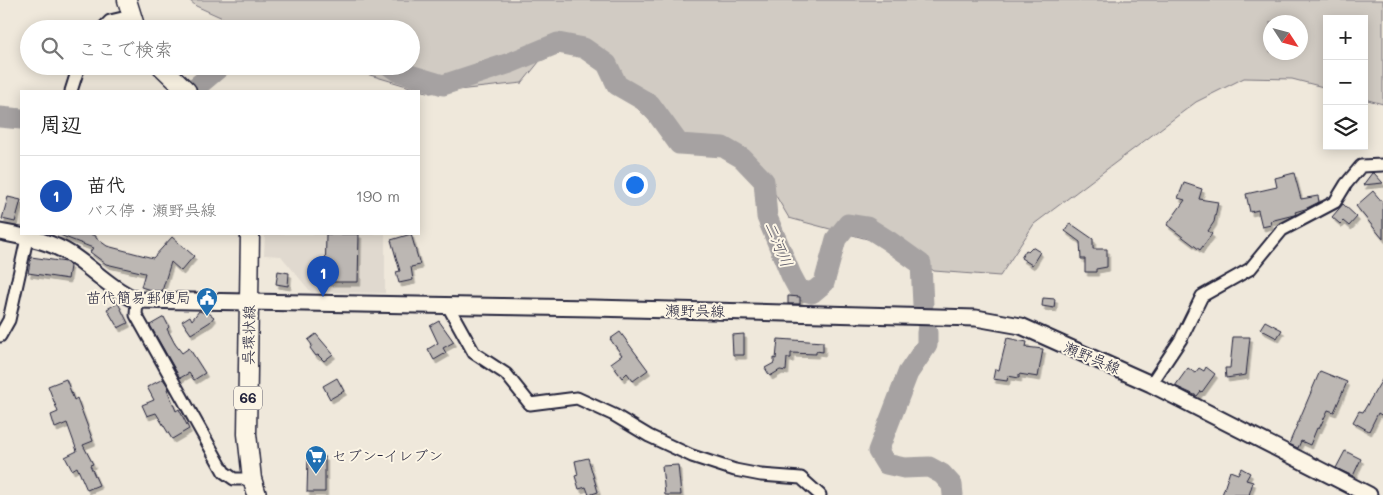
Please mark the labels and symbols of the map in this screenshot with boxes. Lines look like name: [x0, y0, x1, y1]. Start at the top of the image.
north arrow: [1263, 15, 1308, 60]
your location: [622, 172, 648, 198]
water label: 二河川: [760, 218, 799, 270]
pin: 1: [307, 256, 339, 297]
public building icon: 苗代簡易郵便局: [195, 286, 219, 317]
place label: 苗代簡易郵便局: [86, 287, 191, 307]
street label: 瀬野呉線: [665, 299, 725, 321]
street label: 呉環状線: [237, 305, 259, 365]
street label: 瀬野呉線: [1061, 336, 1124, 378]
road number: 66: [234, 386, 262, 409]
supermarket icon: セブン-イレブン: [304, 444, 328, 475]
place label: セブン-イレブン: [332, 445, 443, 465]

